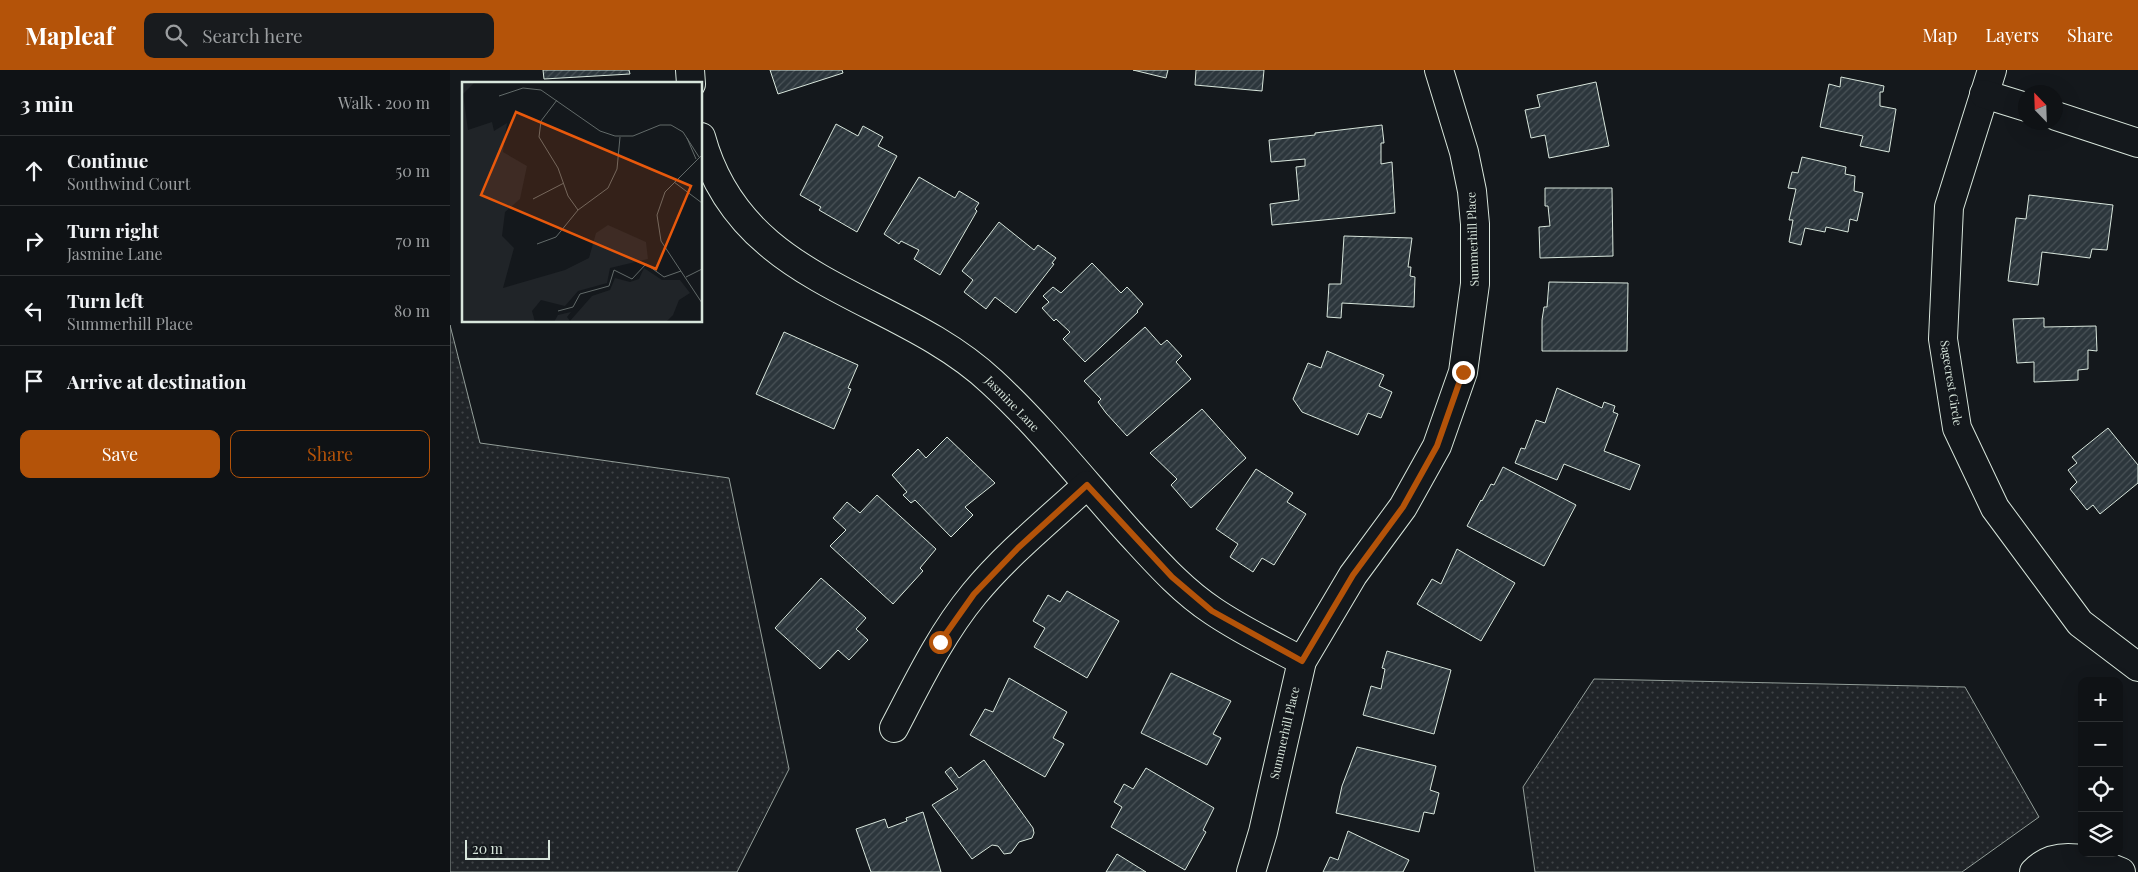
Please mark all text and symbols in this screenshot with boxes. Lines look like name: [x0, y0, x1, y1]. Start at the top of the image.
search box: [144, 13, 494, 58]
text: Mapleaf: [25, 19, 114, 51]
icon: search: [162, 21, 190, 49]
text: Search here: [202, 22, 303, 48]
text: Map: [1922, 23, 1957, 47]
text: Layers: [1985, 23, 2039, 47]
text: Share: [2067, 23, 2113, 47]
inset map: [462, 82, 702, 322]
north arrow: [2018, 85, 2063, 130]
text: 3 min: [20, 89, 74, 117]
text: Walk · 200 m: [338, 92, 430, 113]
text: Continue: [67, 147, 148, 173]
icon: ahead: [20, 157, 48, 185]
text: 50 m: [396, 160, 430, 181]
text: Southwind Court: [67, 173, 190, 194]
street label: Summerhill Place: [1462, 191, 1482, 287]
text: Turn right: [67, 217, 159, 243]
icon: right: [20, 227, 48, 255]
text: 70 m: [396, 230, 430, 251]
text: Jasmine Lane: [67, 243, 163, 264]
text: Turn left: [67, 287, 144, 313]
icon: left: [20, 297, 48, 325]
text: 80 m: [394, 300, 430, 321]
text: Summerhill Place: [67, 313, 193, 334]
street label: Sagecrest Circle: [1937, 339, 1967, 427]
route end: [1452, 361, 1475, 384]
icon: arrive: [20, 367, 48, 395]
text: Arrive at destination: [67, 368, 247, 394]
street label: Jasmine Lane: [981, 371, 1043, 435]
button: Save: [20, 430, 220, 478]
button: Share: [230, 430, 430, 478]
route start: [929, 631, 952, 654]
map controls: [2078, 677, 2123, 857]
button: +: [2078, 677, 2123, 722]
street label: Summerhill Place: [1266, 685, 1302, 781]
button: −: [2078, 722, 2123, 767]
button: locate: [2078, 767, 2123, 812]
button: layers: [2078, 812, 2123, 857]
scale bar: [465, 837, 550, 860]
text: 20 m: [472, 839, 503, 858]

